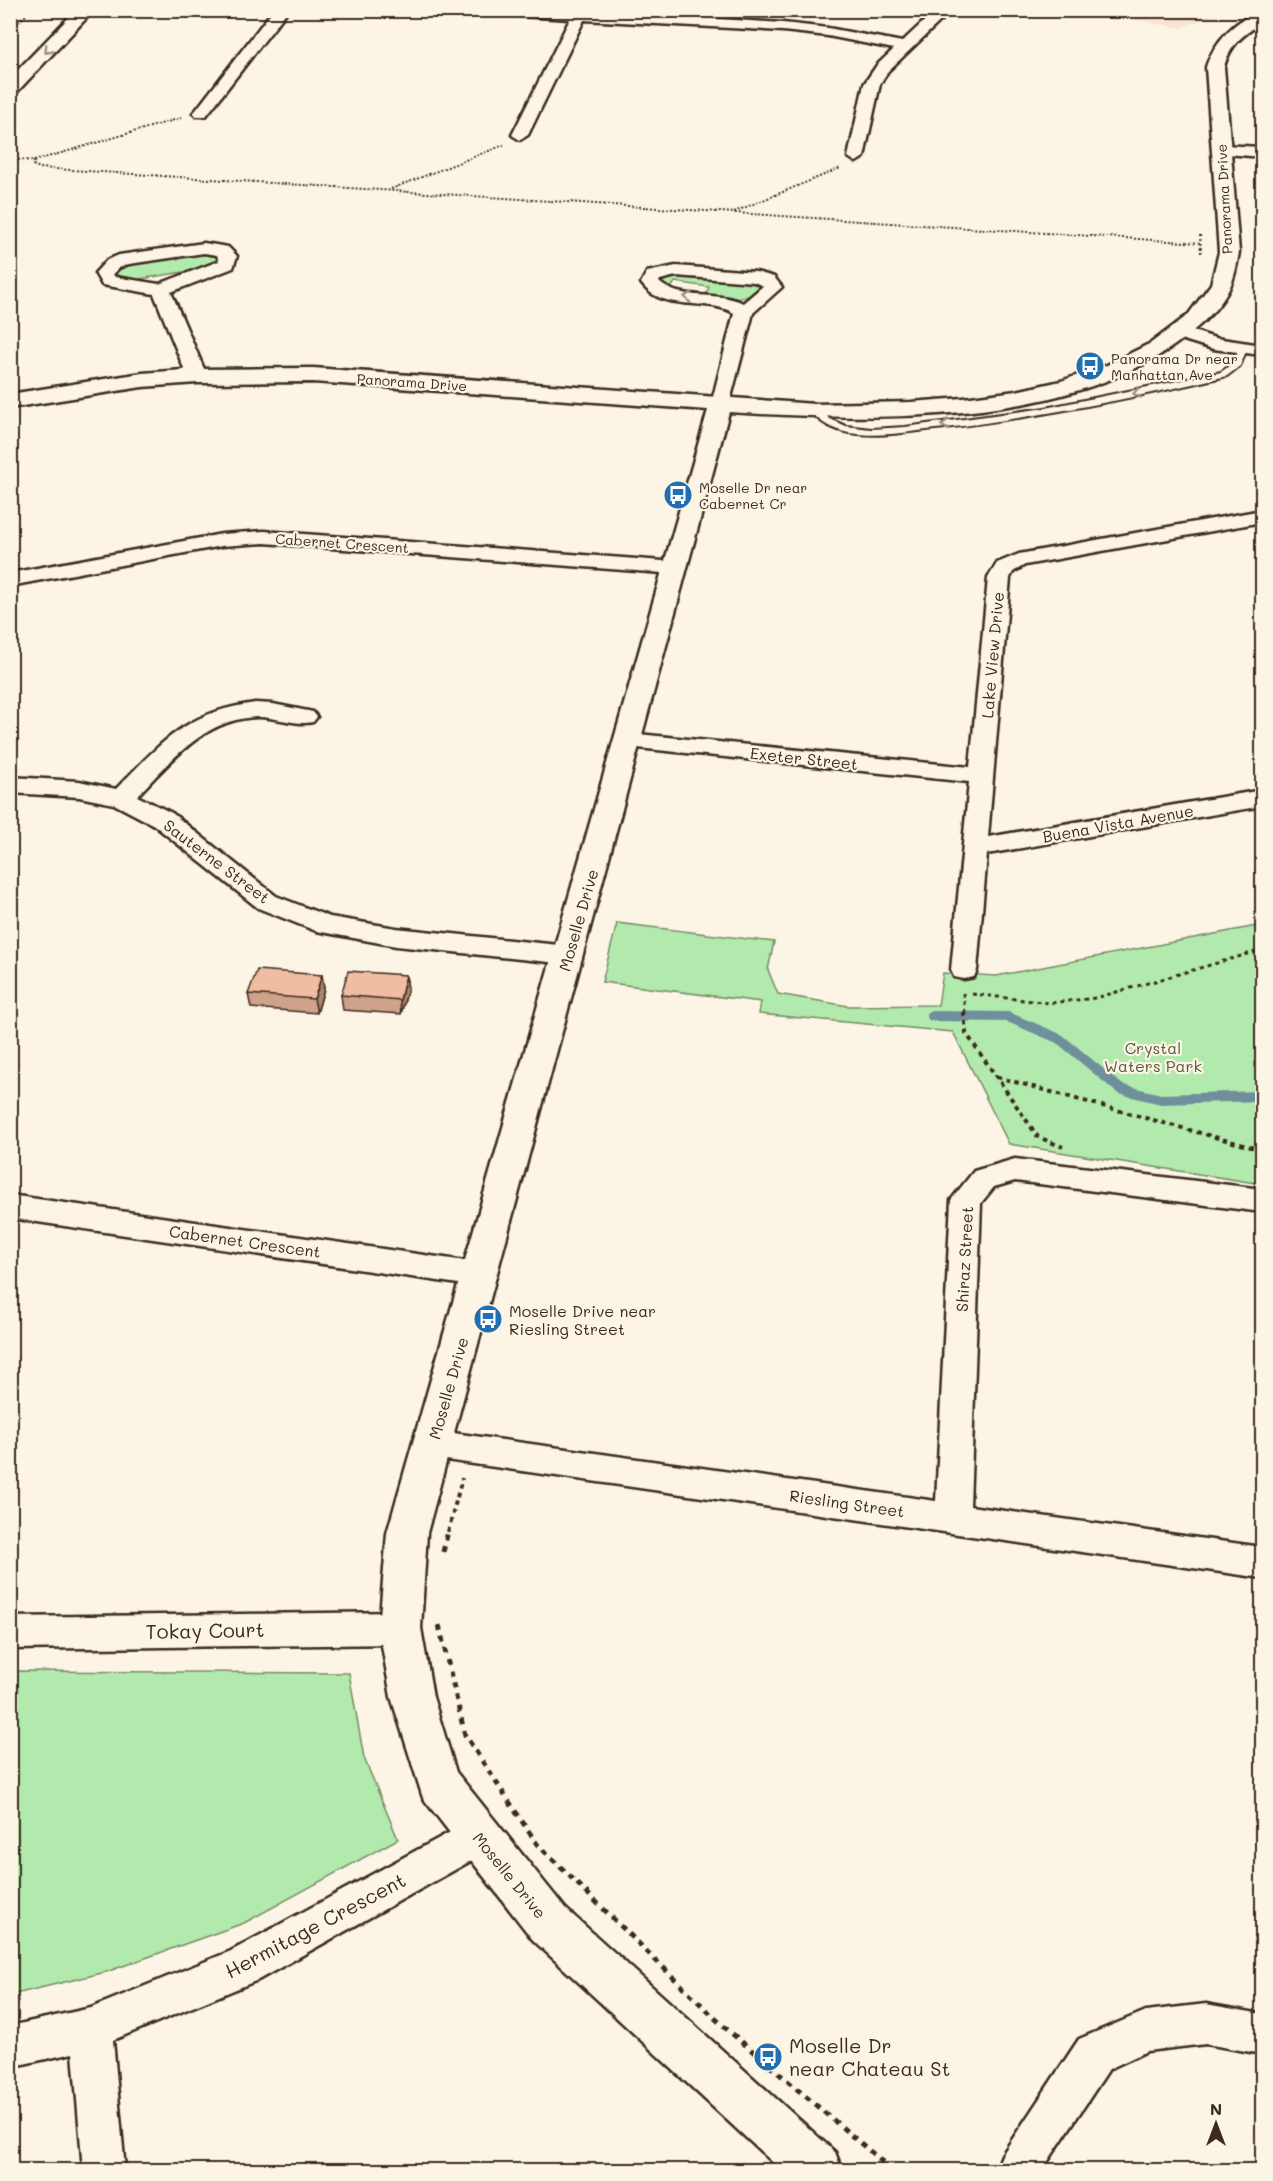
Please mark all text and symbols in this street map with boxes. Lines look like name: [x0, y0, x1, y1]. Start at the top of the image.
one-way arrow: [44, 43, 55, 53]
street label: Panorama Drive: [1212, 143, 1236, 255]
one-way arrow: [683, 292, 692, 304]
place label: Panorama Dr near Manhattan Ave: [1111, 349, 1238, 384]
bus stop icon: Panorama Dr near Manhattan Ave: [1074, 350, 1106, 382]
street label: Panorama Drive: [356, 369, 468, 395]
one-way arrow: [1133, 385, 1143, 398]
one-way arrow: [941, 418, 950, 431]
place label: Moselle Dr near Cabernet Cr: [699, 478, 807, 513]
bus stop icon: Moselle Dr near Cabernet Cr: [662, 479, 694, 511]
street label: Cabernet Crescent: [275, 529, 409, 557]
street label: Lake View Drive: [976, 591, 1008, 719]
street label: Exeter Street: [749, 742, 859, 774]
street label: Buena Vista Avenue: [1041, 799, 1195, 847]
street label: Sauterne Street: [160, 814, 274, 908]
street label: Moselle Drive: [553, 867, 603, 973]
park label: Crystal Waters Park: [1104, 1037, 1202, 1076]
street label: Shiraz Street: [951, 1206, 977, 1312]
street label: Cabernet Crescent: [168, 1220, 322, 1262]
place label: Moselle Drive near Riesling Street: [509, 1300, 656, 1339]
bus stop icon: Moselle Drive near Riesling Street: [472, 1303, 504, 1335]
street label: Moselle Drive: [423, 1335, 473, 1441]
street label: Riesling Street: [788, 1485, 906, 1521]
street label: Tokay Court: [145, 1616, 265, 1644]
street label: Moselle Drive: [469, 1827, 551, 1923]
street label: Hermitage Crescent: [220, 1866, 410, 1984]
place label: Moselle Dr near Chateau St: [789, 2032, 950, 2081]
bus stop icon: Moselle Dr near Chateau St: [752, 2041, 784, 2073]
north arrow: [1186, 2094, 1246, 2154]
text: N: [1210, 2098, 1222, 2119]

